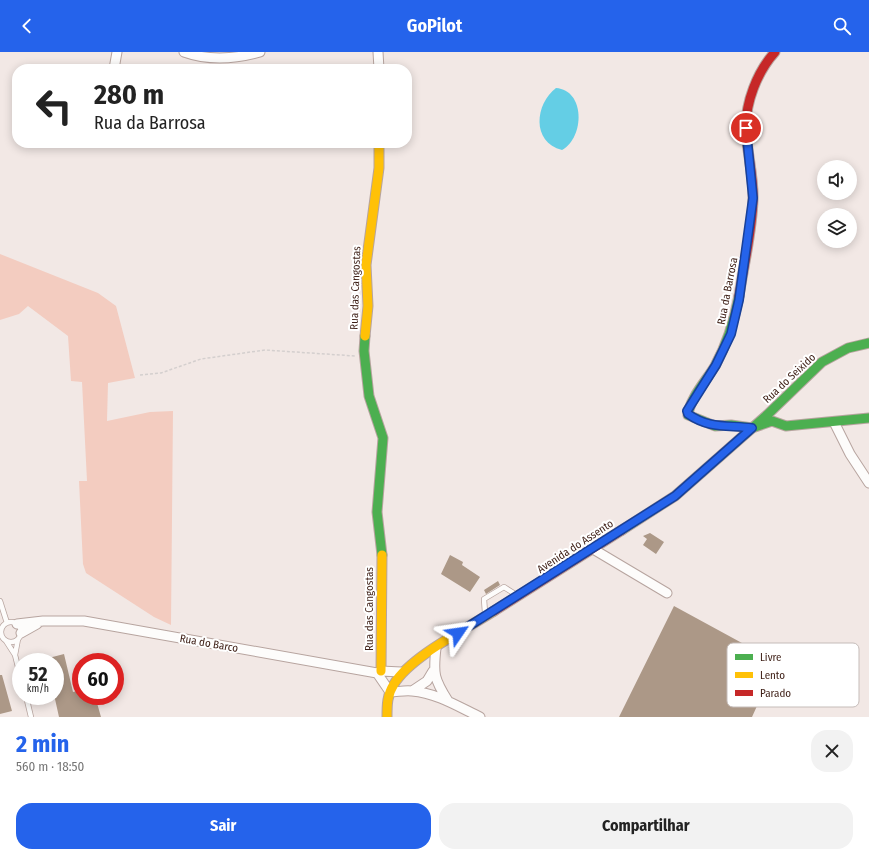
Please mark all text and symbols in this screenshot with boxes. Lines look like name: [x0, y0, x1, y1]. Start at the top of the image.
icon: back: [16, 15, 38, 37]
text: GoPilot: [407, 15, 462, 37]
icon: search: [831, 15, 853, 37]
text: 280 m: [94, 78, 164, 111]
icon: left: [28, 80, 80, 132]
pin: [729, 111, 763, 145]
text: Rua da Barrosa: [94, 112, 206, 134]
icon: arrive: [735, 117, 757, 139]
map controls: [817, 160, 857, 248]
button: sound: [817, 160, 857, 200]
button: layers: [817, 208, 857, 248]
street label: Rua das Cangostas: [348, 246, 363, 330]
street label: Rua da Barrosa: [715, 256, 740, 326]
street label: Rua do Seixido: [760, 351, 818, 406]
street label: Avenida do Assento: [535, 517, 616, 576]
street label: Rua das Cangostas: [363, 567, 376, 651]
position arrow: [437, 612, 479, 654]
street label: Rua do Barco: [179, 632, 239, 655]
legend: [727, 643, 859, 707]
text: Livre: [760, 651, 782, 664]
speed limit sign: 60: [72, 653, 124, 705]
text: 52: [29, 662, 47, 686]
text: Lento: [760, 669, 785, 682]
text: km/h: [27, 683, 49, 695]
text: Parado: [760, 687, 791, 700]
text: 2 min: [16, 730, 69, 758]
button: close: [811, 730, 853, 772]
text: 560 m · 18:50: [16, 759, 84, 774]
button: Sair: [16, 803, 431, 849]
button: Compartilhar: [439, 803, 853, 849]

